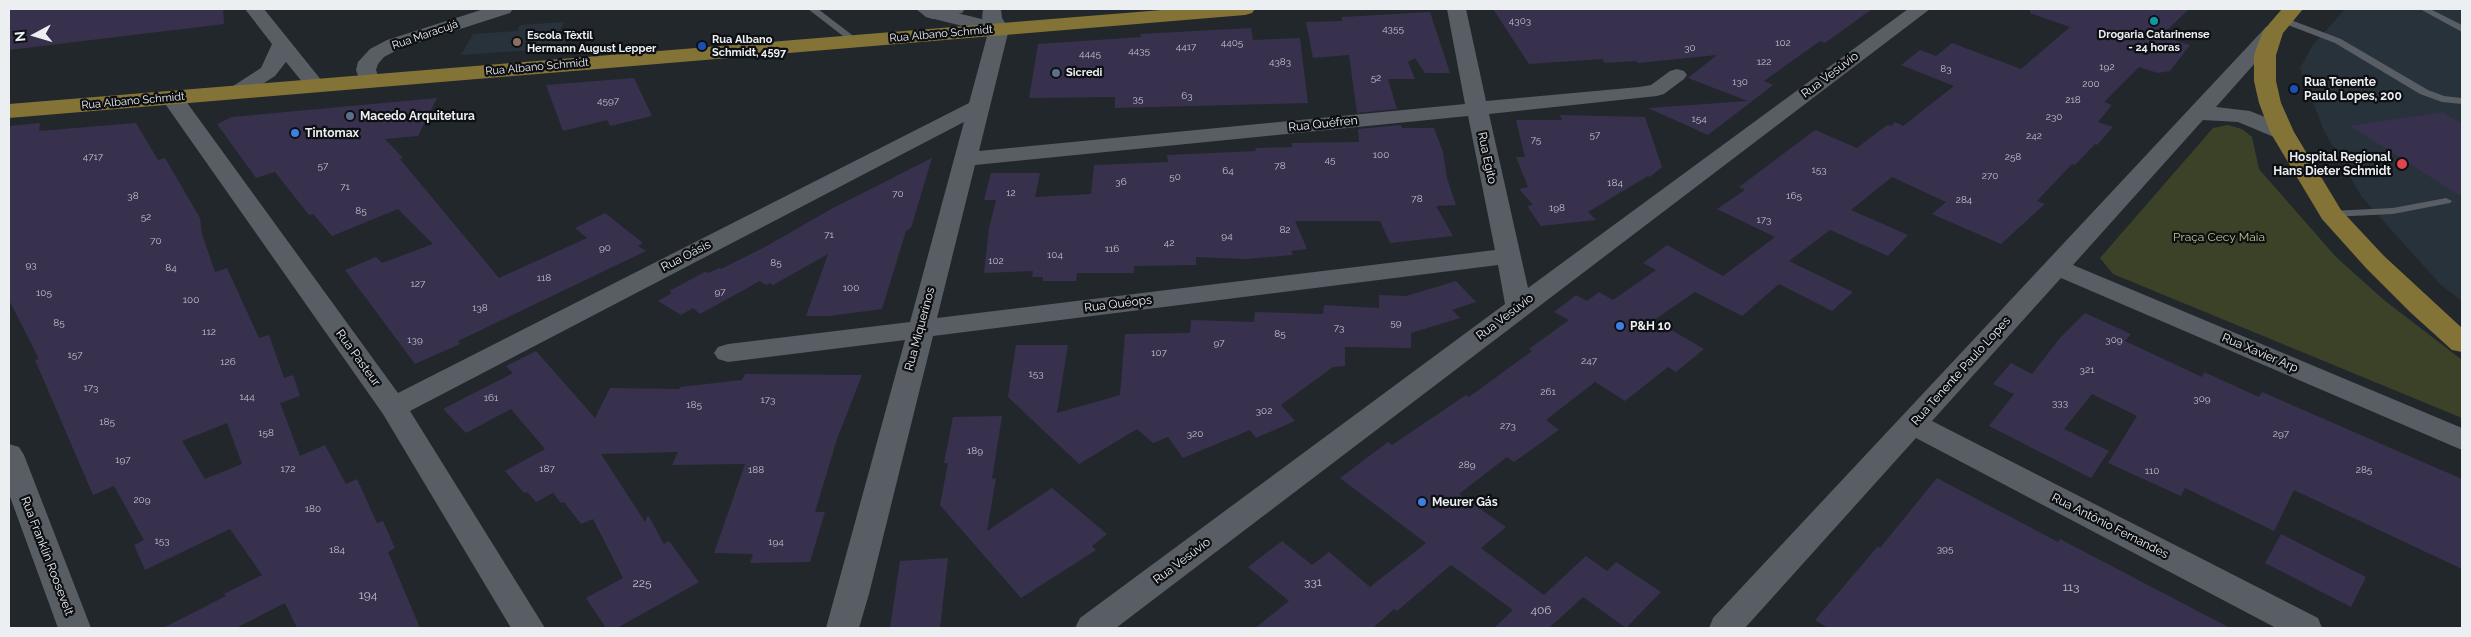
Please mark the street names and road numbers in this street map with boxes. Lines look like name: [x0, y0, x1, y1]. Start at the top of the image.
street label: Rua Maracujá: [390, 18, 460, 52]
street label: Rua Albano Schmidt: [889, 23, 993, 45]
street label: Rua Vesúvio: [1799, 49, 1861, 101]
street label: Rua Albano Schmidt: [485, 56, 589, 78]
street label: Rua Albano Schmidt: [81, 90, 185, 112]
street label: Rua Quéfren: [1288, 113, 1358, 135]
street label: Rua Egito: [1474, 131, 1500, 185]
street label: Rua Oásis: [659, 237, 713, 275]
street label: Rua Miquerinos: [902, 286, 938, 372]
street label: Rua Vesúvio: [1474, 291, 1536, 343]
street label: Rua Quéops: [1083, 293, 1153, 315]
street label: Rua Tenente Paulo Lopes: [1908, 314, 2014, 428]
street label: Rua Pasteur: [333, 327, 383, 389]
street label: Rua Xavier Arp: [2220, 330, 2300, 376]
street label: Rua Antônio Fernandes: [2049, 490, 2171, 562]
street label: Rua Franklin Roosevelt: [18, 495, 76, 617]
street label: Rua Vesúvio: [1151, 535, 1213, 587]

